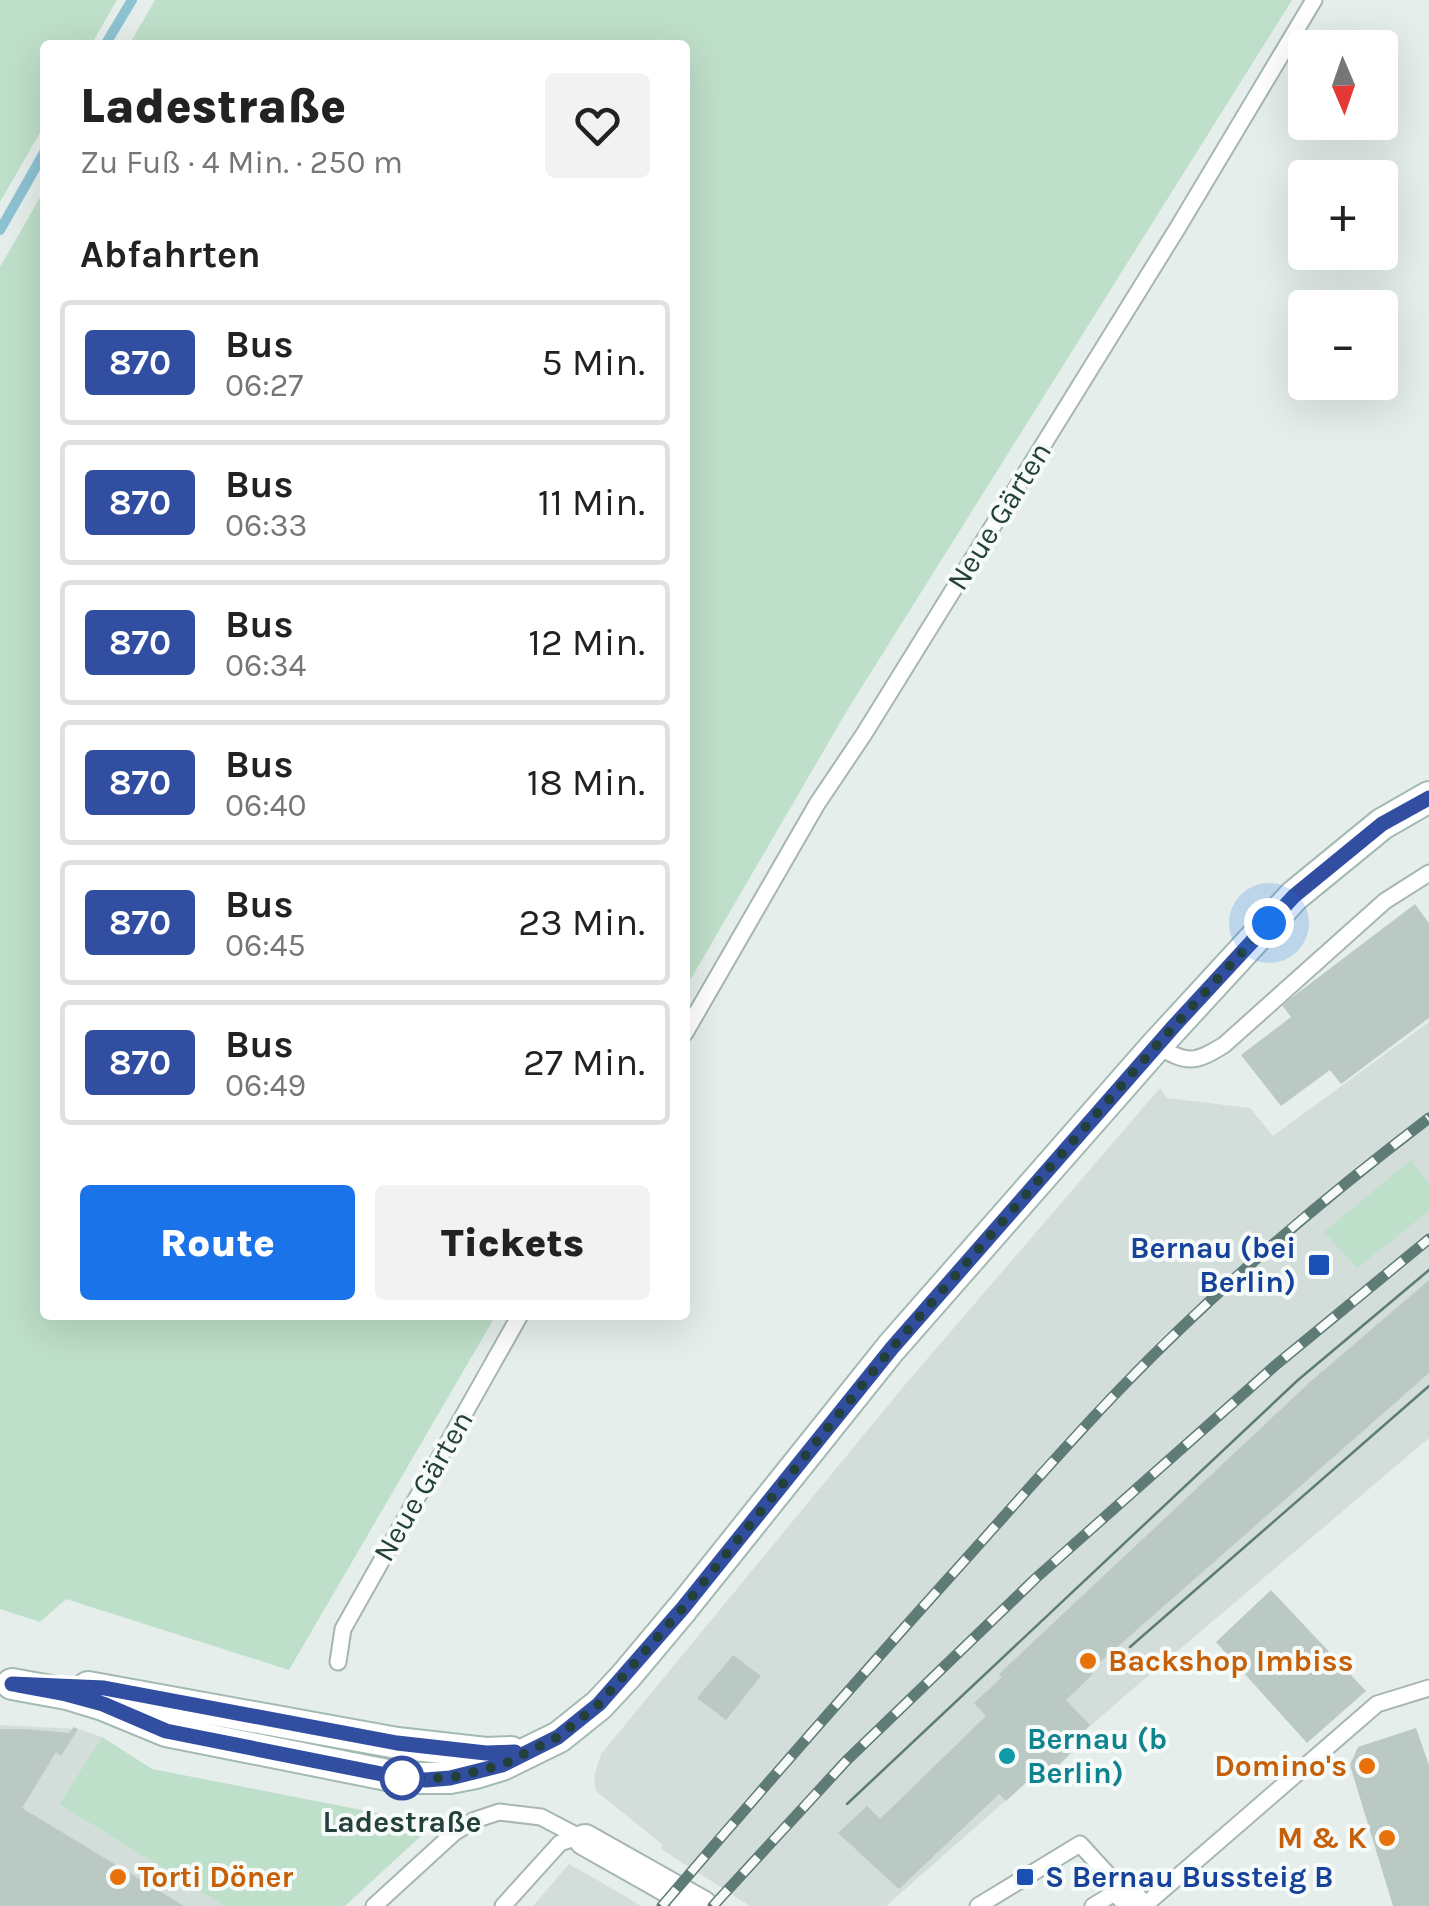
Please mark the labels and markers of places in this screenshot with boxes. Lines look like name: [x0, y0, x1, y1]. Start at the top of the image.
place label: Bernau (bei Berlin): [1130, 1230, 1296, 1300]
marker: Bernau (bei Berlin): [1306, 1252, 1332, 1278]
place label: Backshop Imbiss: [1108, 1643, 1354, 1679]
marker: Backshop Imbiss: [1077, 1650, 1099, 1672]
place label: Bernau (b Berlin): [1027, 1721, 1167, 1791]
marker: Bernau (b Berlin): [996, 1745, 1018, 1767]
place label: Domino's: [1214, 1748, 1347, 1784]
marker: Domino's: [1356, 1755, 1378, 1777]
marker: Ladestraße: [381, 1757, 423, 1799]
place label: Ladestraße: [322, 1804, 482, 1840]
place label: M & K: [1277, 1820, 1367, 1856]
marker: M & K: [1376, 1827, 1398, 1849]
place label: Torti Döner: [138, 1859, 293, 1895]
place label: S Bernau Bussteig B: [1045, 1859, 1333, 1895]
marker: Torti Döner: [107, 1866, 129, 1888]
marker: S Bernau Bussteig B: [1014, 1866, 1036, 1888]

